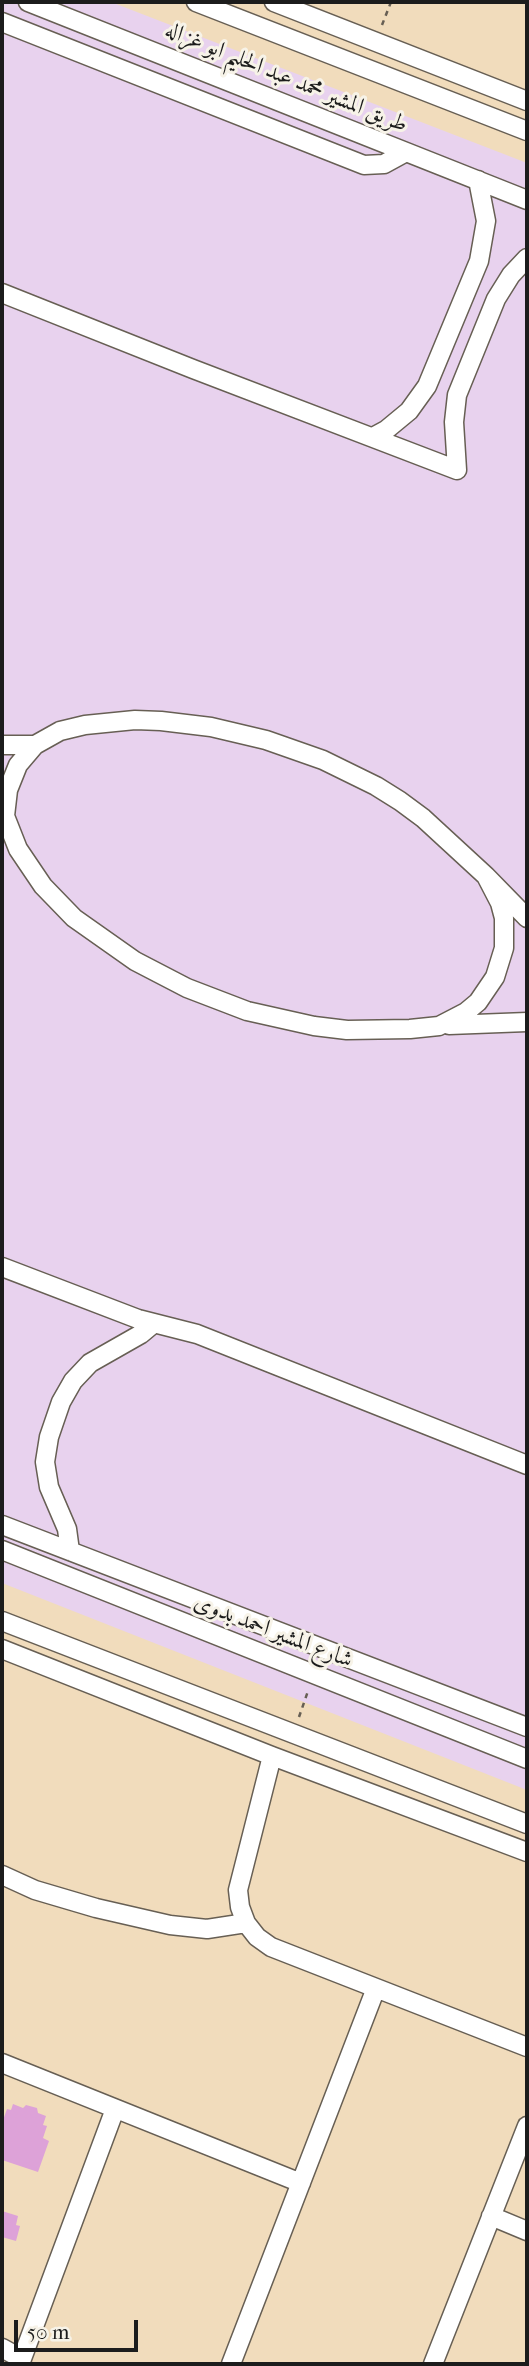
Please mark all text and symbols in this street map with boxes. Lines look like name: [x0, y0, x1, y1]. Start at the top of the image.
street label: طريق المشير محمد عبد الحليم ابو غزاله: [161, 17, 411, 139]
street label: شارع المشير احمد بدوى: [190, 1589, 356, 1675]
scale bar: [18, 2306, 142, 2350]
text: 50 m: [27, 2320, 70, 2344]

